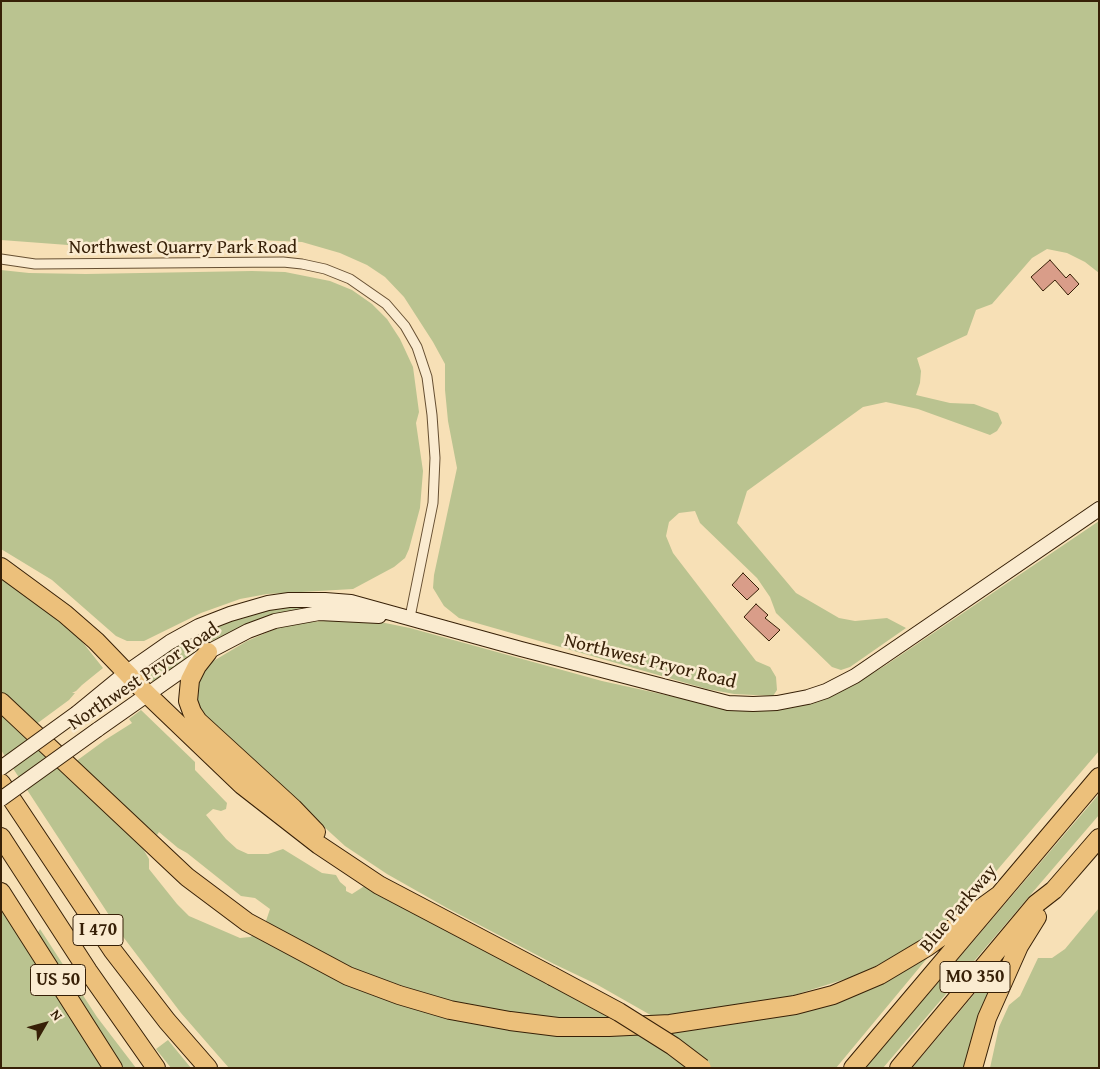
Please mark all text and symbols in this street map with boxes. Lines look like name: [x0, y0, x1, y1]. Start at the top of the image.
street label: Northwest Quarry Park Road: [69, 237, 297, 259]
street label: Northwest Pryor Road: [65, 618, 223, 736]
street label: Northwest Pryor Road: [562, 630, 738, 694]
street label: Blue Parkway: [916, 860, 1002, 958]
road number: I 470: [73, 914, 123, 946]
road number: MO 350: [940, 962, 1010, 992]
road number: US 50: [30, 964, 86, 996]
north arrow: [20, 999, 70, 1049]
text: N: [46, 1005, 68, 1025]

